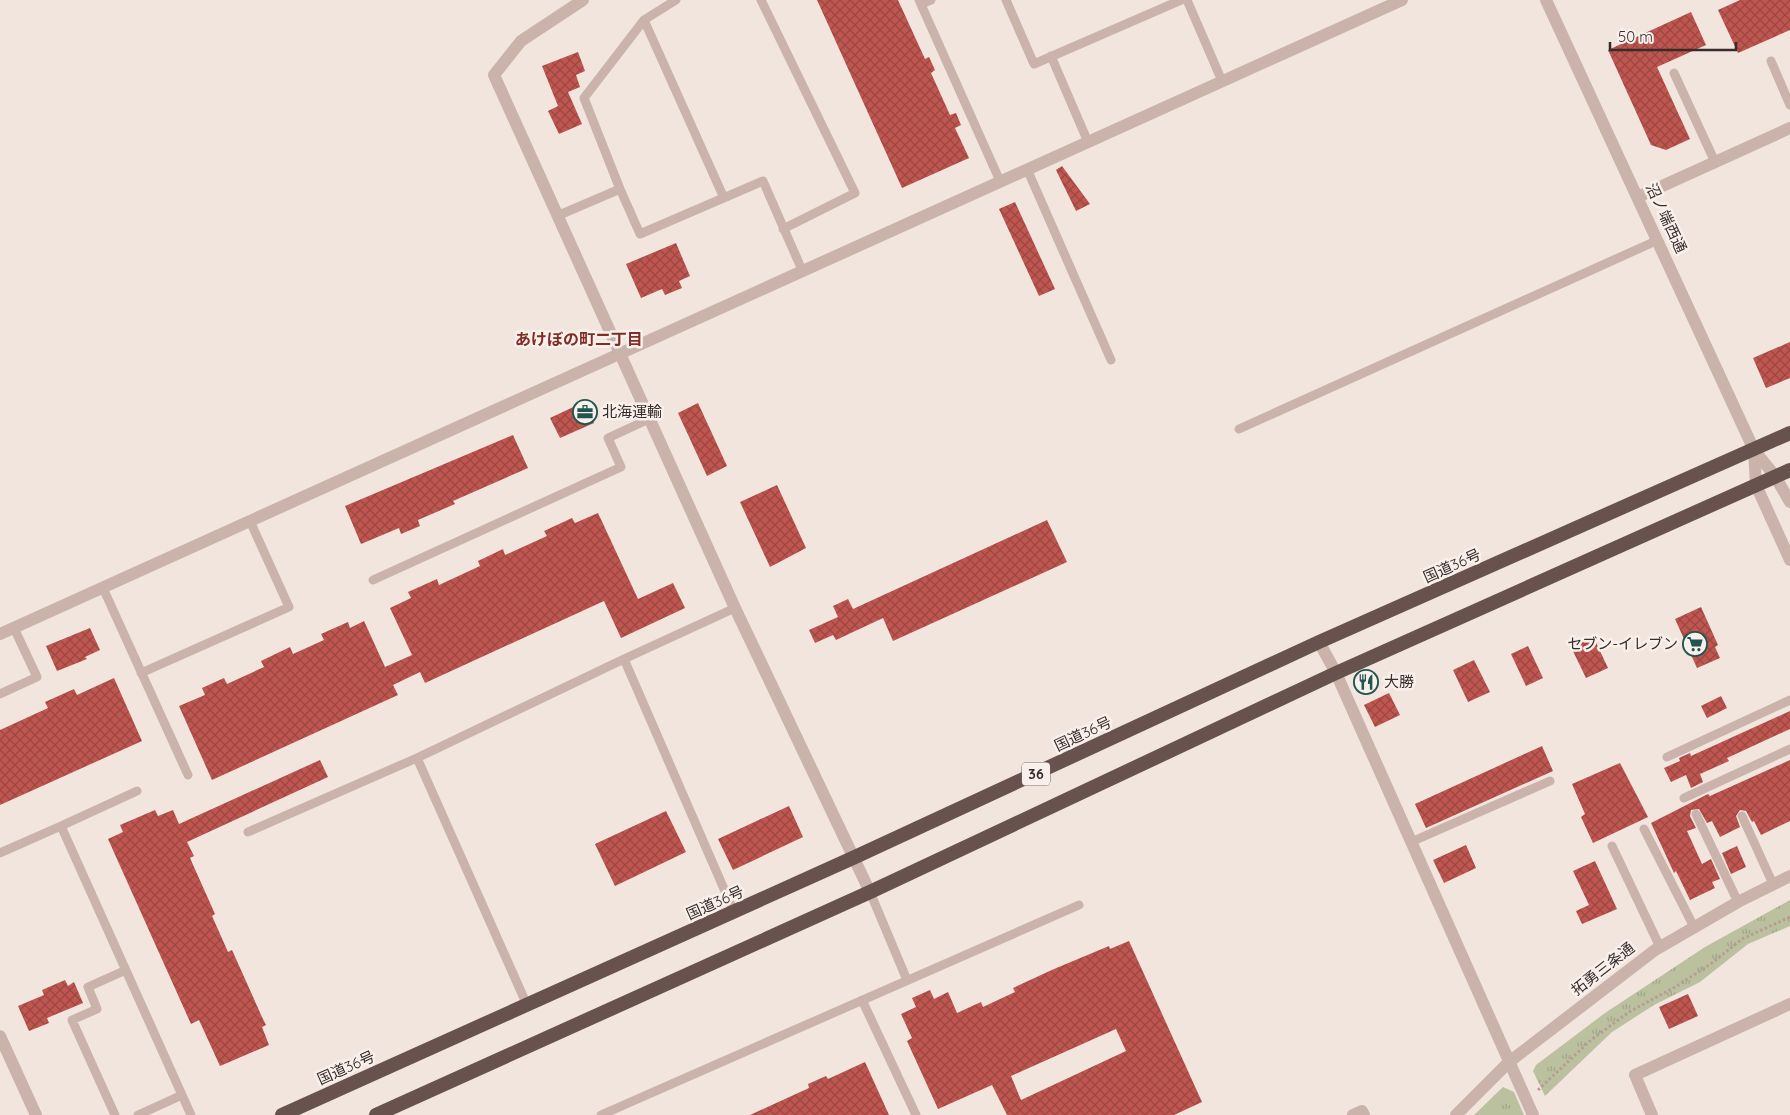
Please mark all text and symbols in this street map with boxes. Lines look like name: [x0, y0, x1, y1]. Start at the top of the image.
scale bar: [1610, 20, 1736, 52]
text: 50 m: [1618, 27, 1653, 46]
street label: 沼ノ端西通: [1642, 180, 1691, 256]
district label: あけぼの町二丁目: [515, 329, 643, 349]
office icon: 北海運輸: [572, 399, 598, 425]
place label: 北海運輸: [602, 402, 662, 421]
street label: 国道36号: [1420, 544, 1483, 587]
supermarket icon: セブン-イレブン: [1682, 631, 1708, 657]
place label: セブン-イレブン: [1567, 634, 1678, 653]
restaurant icon: 大勝: [1353, 669, 1379, 695]
place label: 大勝: [1384, 672, 1414, 691]
street label: 国道36号: [1051, 712, 1114, 755]
road number: 36: [1022, 762, 1050, 786]
street label: 国道36号: [683, 881, 746, 924]
street label: 拓勇三条通: [1567, 938, 1638, 999]
street label: 国道36号: [314, 1046, 377, 1089]

